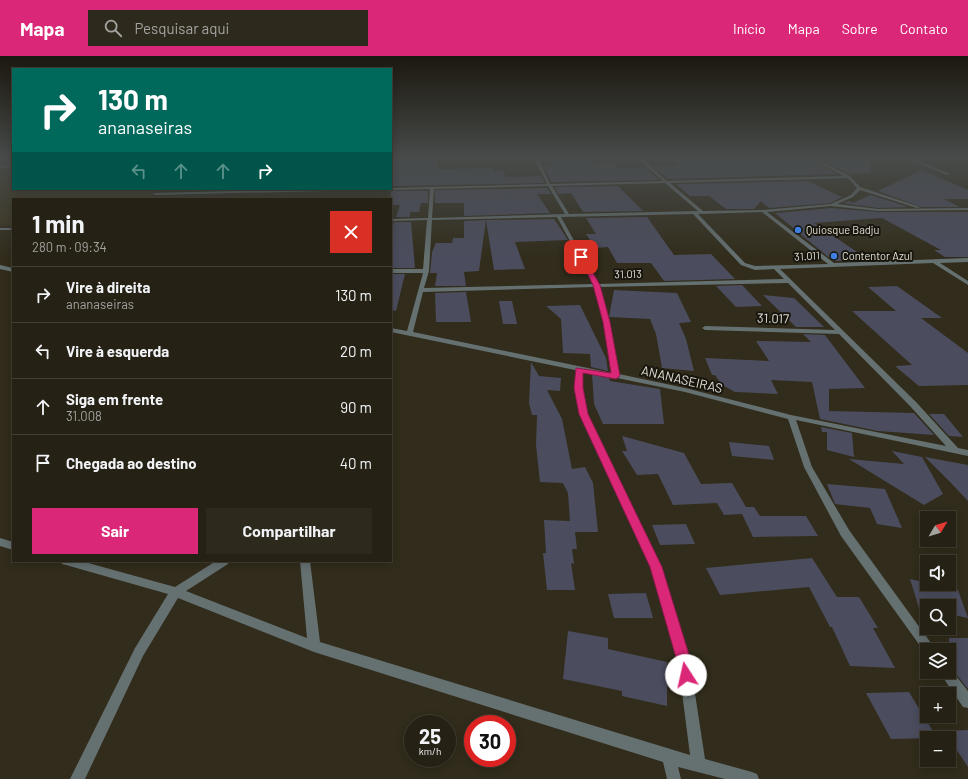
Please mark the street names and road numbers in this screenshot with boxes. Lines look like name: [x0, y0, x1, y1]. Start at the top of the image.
street label: 31.011: [794, 248, 820, 263]
street label: 31.013: [614, 267, 642, 280]
street label: 31.017: [757, 309, 789, 327]
street label: ANANASEIRAS: [640, 362, 724, 396]

